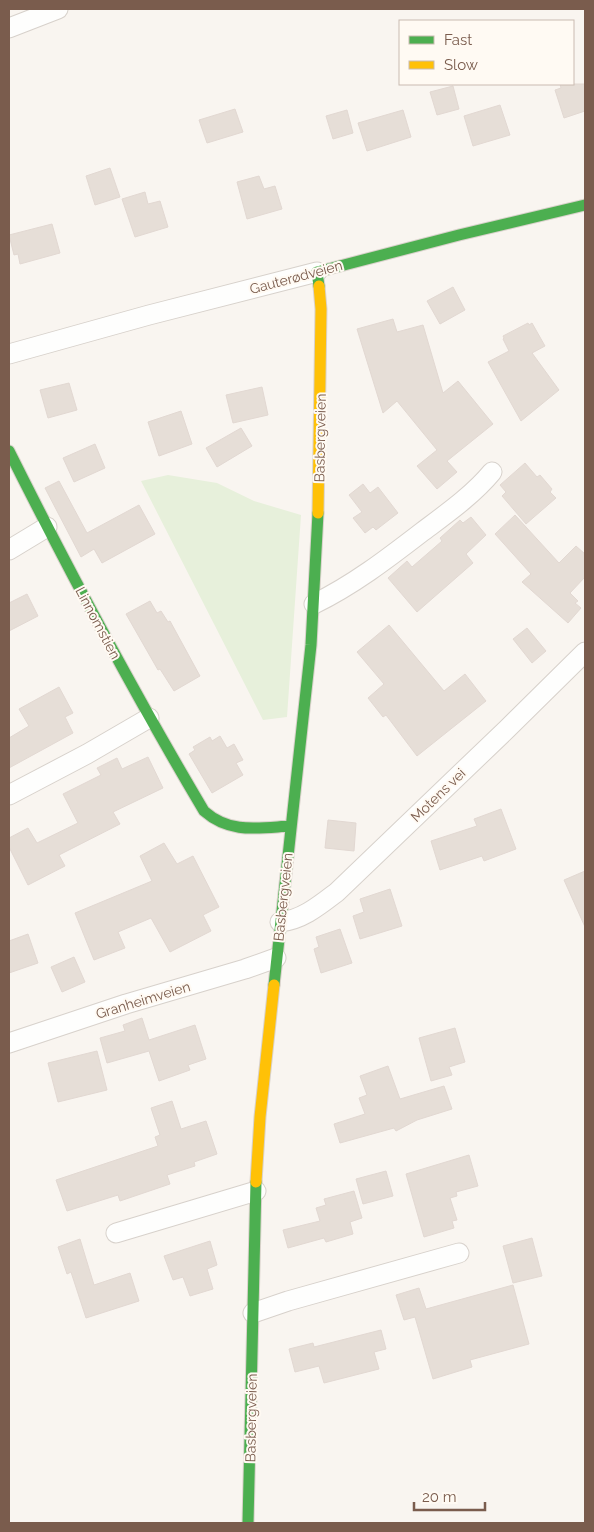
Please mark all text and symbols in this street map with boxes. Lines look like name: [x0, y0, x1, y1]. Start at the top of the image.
legend: [399, 20, 574, 85]
text: Fast: [444, 31, 472, 49]
text: Slow: [444, 56, 478, 74]
street label: Gauterødveien: [248, 257, 344, 297]
street label: Basbergveien: [311, 393, 329, 483]
street label: Linnomstien: [72, 584, 124, 662]
street label: Motens vei: [407, 765, 469, 825]
street label: Basbergveien: [270, 852, 296, 942]
street label: Granheimveien: [94, 978, 192, 1022]
street label: Basbergveien: [242, 1373, 260, 1463]
scale bar: [414, 1480, 485, 1512]
text: 20 m: [422, 1488, 457, 1506]

